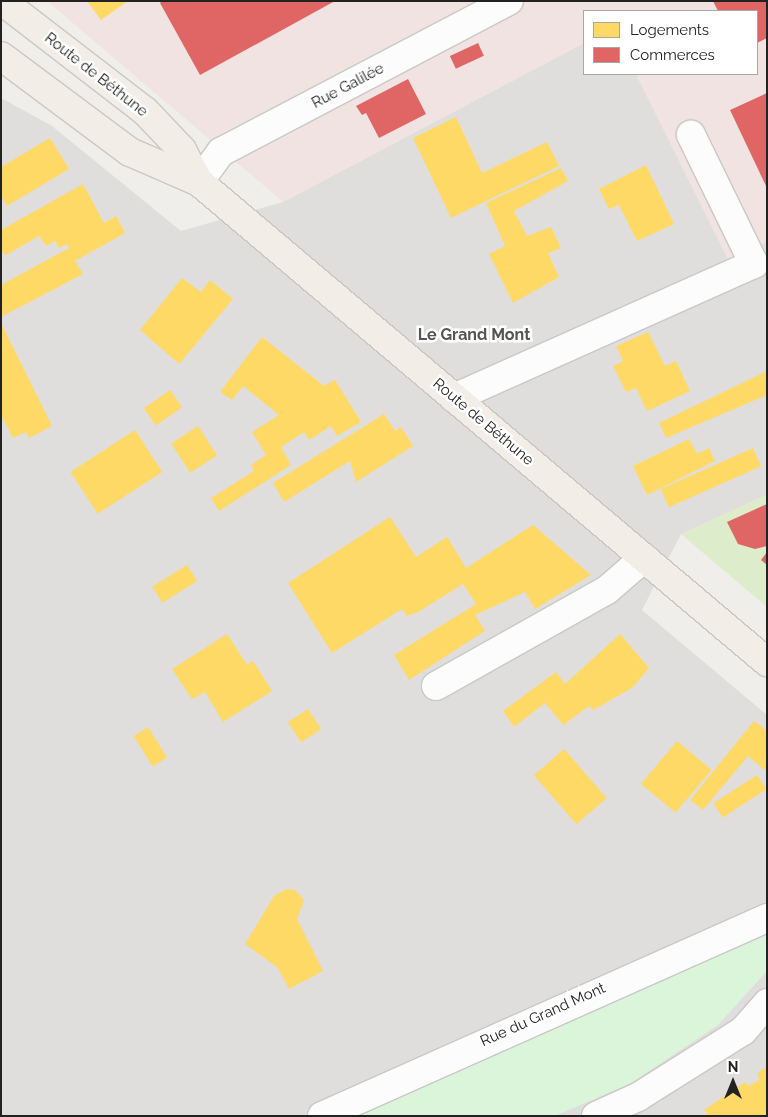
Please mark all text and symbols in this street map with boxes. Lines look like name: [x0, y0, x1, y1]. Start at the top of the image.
legend: [583, 10, 758, 75]
text: Logements: [630, 21, 709, 39]
street label: Route de Béthune: [41, 29, 151, 121]
text: Commerces: [630, 46, 715, 64]
street label: Rue Galilée: [309, 59, 387, 113]
district label: Le Grand Mont: [418, 325, 530, 345]
street label: Route de Béthune: [429, 375, 537, 469]
street label: Rue du Grand Mont: [478, 979, 608, 1051]
north arrow: [708, 1057, 758, 1107]
text: N: [728, 1059, 738, 1075]

